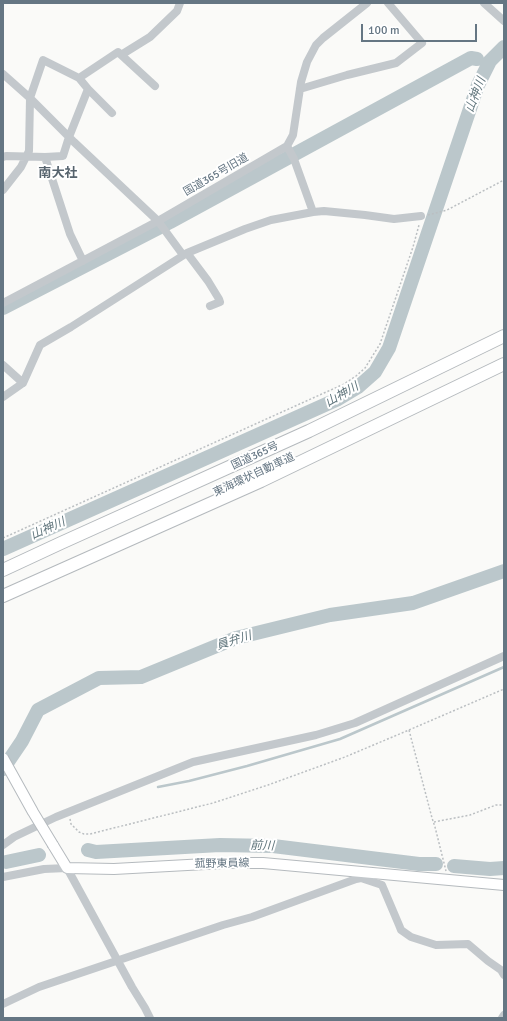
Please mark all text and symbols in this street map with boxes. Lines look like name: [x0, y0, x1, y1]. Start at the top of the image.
scale bar: [363, 16, 479, 42]
text: 100 m: [368, 23, 400, 38]
water label: 山神川: [463, 76, 489, 114]
street label: 国道365号旧道: [181, 151, 251, 199]
district label: 南大社: [39, 166, 77, 182]
water label: 山神川: [323, 380, 361, 410]
street label: 国道365号: [229, 439, 281, 473]
street label: 東海環状自動車道: [211, 450, 297, 500]
water label: 山神川: [29, 515, 67, 543]
water label: 員弁川: [215, 629, 253, 653]
water label: 前川: [250, 838, 274, 854]
street label: 菰野東員線: [194, 857, 250, 871]

